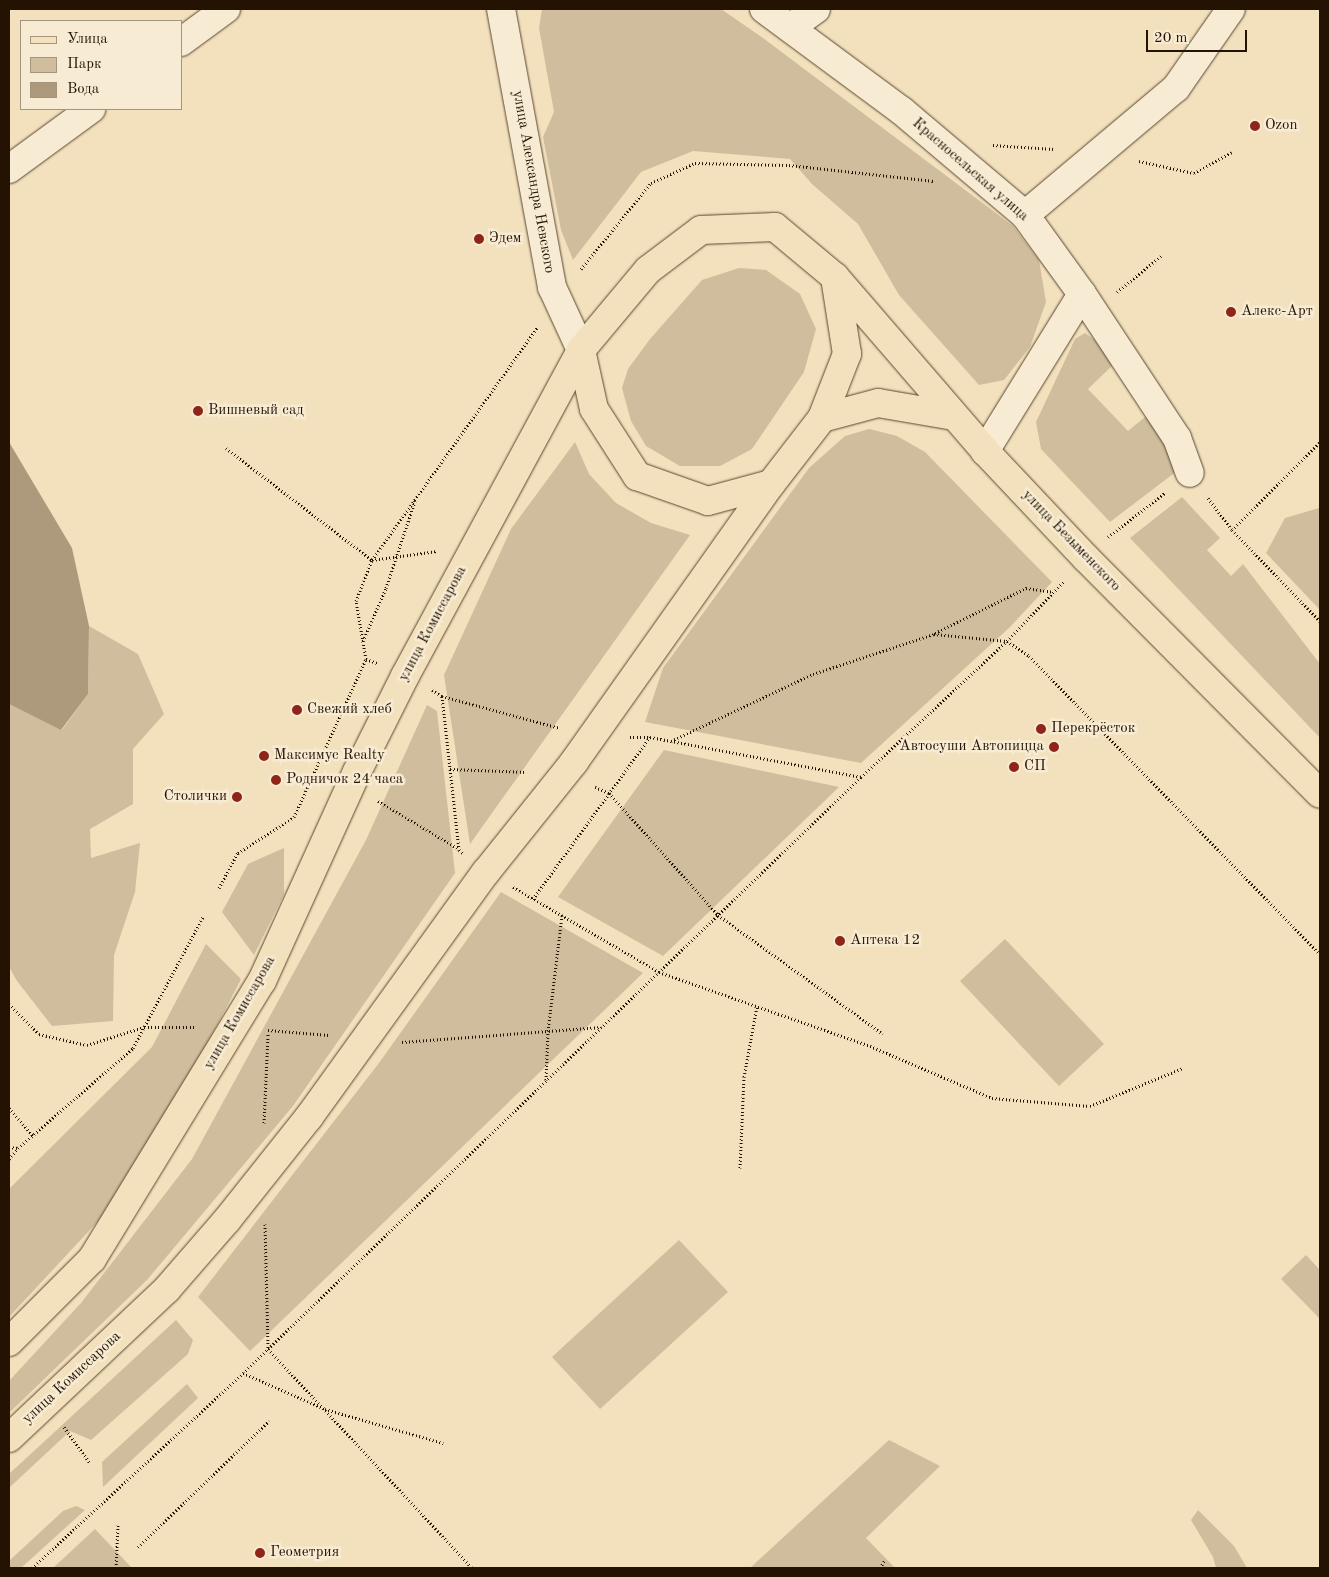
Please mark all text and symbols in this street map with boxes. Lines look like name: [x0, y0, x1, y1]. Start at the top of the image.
legend: [20, 20, 182, 110]
scale bar: [1149, 20, 1250, 52]
text: 20 m: [1154, 31, 1188, 46]
text: Улица: [67, 32, 108, 47]
text: Парк: [67, 57, 102, 72]
text: Вода: [67, 82, 99, 97]
street label: улица Александра Невского: [508, 89, 558, 275]
street label: Красносельская улица: [908, 115, 1032, 225]
place label: Ozon: [1265, 117, 1298, 135]
marker: Ozon: [1249, 120, 1261, 132]
place label: Эдем: [489, 230, 521, 248]
marker: Эдем: [473, 233, 485, 245]
place label: Алекс-Арт: [1241, 303, 1313, 321]
marker: Алекс-Арт: [1225, 306, 1237, 318]
place label: Вишневый сад: [208, 402, 304, 420]
marker: Вишневый сад: [192, 405, 204, 417]
street label: улица Безыменского: [1018, 486, 1124, 596]
street label: улица Комиссарова: [395, 563, 471, 685]
place label: Свежий хлеб: [307, 701, 392, 719]
marker: Свежий хлеб: [291, 704, 303, 716]
place label: Перекрёсток: [1051, 720, 1135, 738]
marker: Перекрёсток: [1035, 723, 1047, 735]
place label: Автосуши Автопицца: [899, 738, 1044, 756]
marker: Автосуши Автопицца: [1048, 741, 1060, 753]
place label: Максимус Realty: [274, 747, 385, 765]
marker: Максимус Realty: [258, 750, 270, 762]
place label: СП: [1024, 758, 1046, 776]
marker: СП: [1008, 761, 1020, 773]
place label: Родничок 24 часа: [286, 771, 403, 789]
marker: Родничок 24 часа: [270, 774, 282, 786]
place label: Столички: [164, 788, 227, 806]
marker: Столички: [231, 791, 243, 803]
place label: Аптека 12: [850, 932, 920, 950]
marker: Аптека 12: [834, 935, 846, 947]
street label: улица Комиссарова: [200, 953, 280, 1073]
street label: улица Комиссарова: [19, 1328, 125, 1428]
place label: Геометрия: [270, 1544, 339, 1562]
marker: Геометрия: [254, 1547, 266, 1559]

